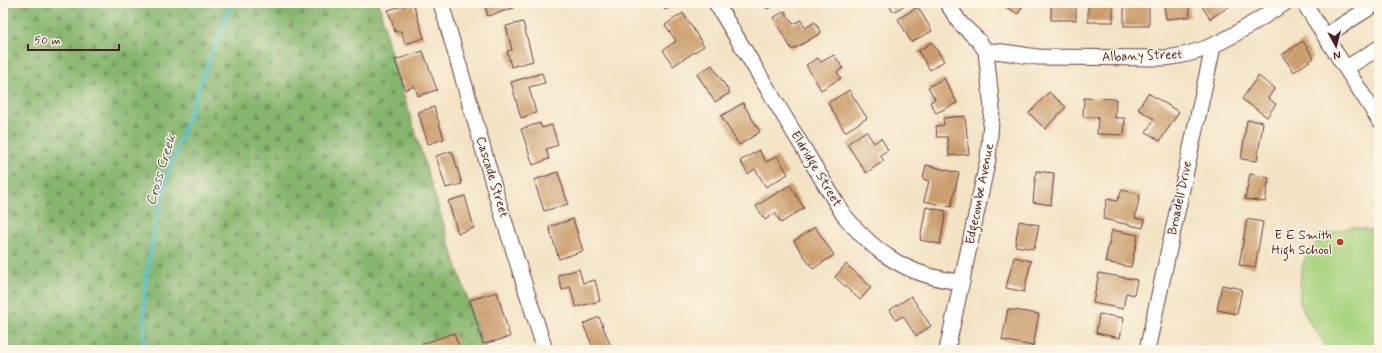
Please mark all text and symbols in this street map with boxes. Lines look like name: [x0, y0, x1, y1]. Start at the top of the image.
scale bar: [28, 26, 119, 52]
north arrow: [1316, 26, 1356, 66]
text: 50 m: [34, 33, 61, 49]
street label: Albany Street: [1101, 46, 1183, 66]
text: N: [1333, 48, 1342, 62]
street label: Eldridge Street: [785, 128, 845, 211]
water label: Cross Creek: [142, 131, 181, 207]
street label: Cascade Street: [472, 134, 512, 220]
street label: Edgecombe Avenue: [962, 142, 1000, 246]
street label: Broadell Drive: [1164, 159, 1196, 236]
place label: E E Smith High School: [1271, 227, 1332, 261]
marker: E E Smith High School: [1335, 237, 1345, 247]

